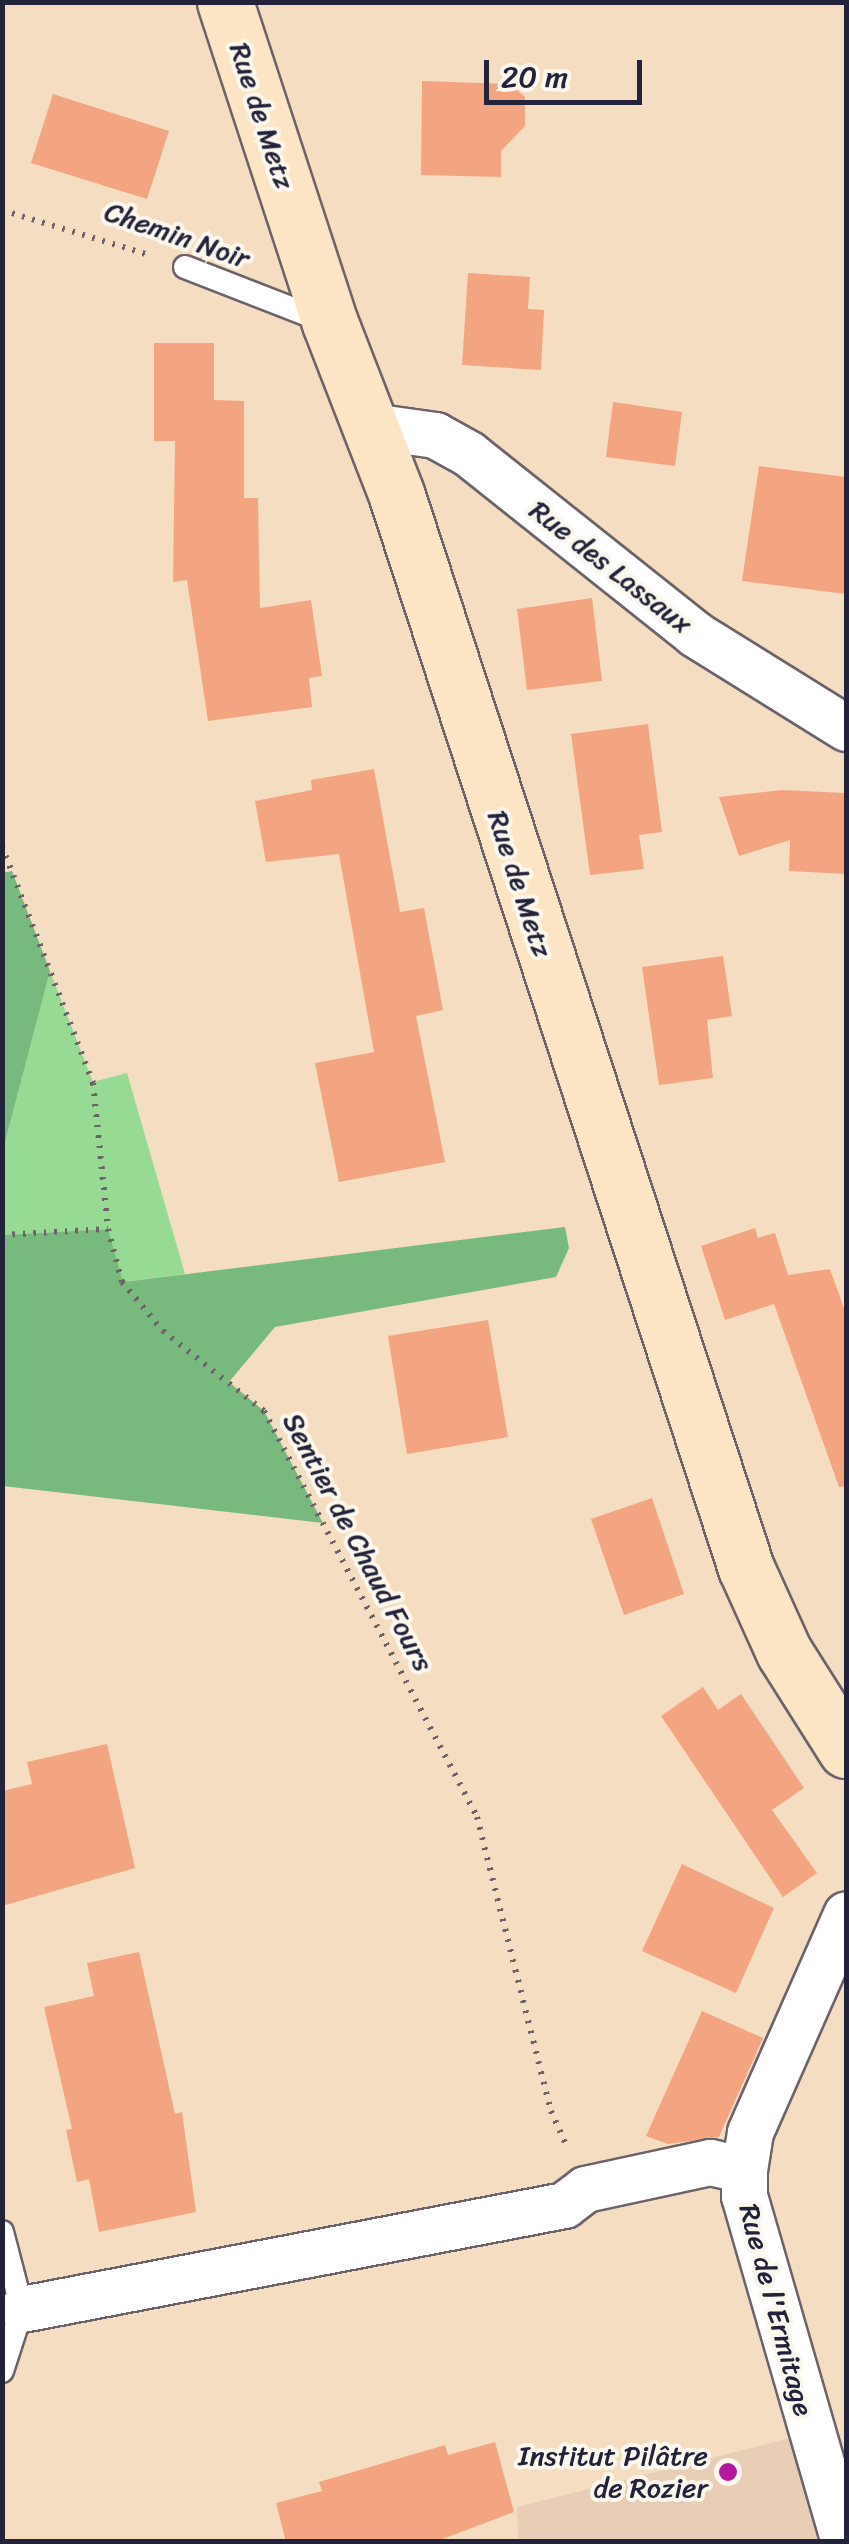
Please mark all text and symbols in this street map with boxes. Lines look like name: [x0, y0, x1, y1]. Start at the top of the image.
street label: Rue de Metz: [222, 38, 302, 194]
scale bar: [489, 40, 646, 102]
text: 20 m: [501, 50, 568, 104]
street label: Chemin Noir: [100, 195, 254, 275]
street label: Rue des Lassaux: [522, 492, 700, 642]
street label: Rue de Metz: [480, 806, 560, 962]
street label: Sentier de Chaud Fours: [276, 1407, 440, 1677]
street label: Rue de l'Ermitage: [731, 2200, 821, 2420]
place label: Institut Pilâtre de Rozier: [518, 2439, 708, 2505]
marker: Institut Pilâtre de Rozier: [717, 2461, 739, 2483]

